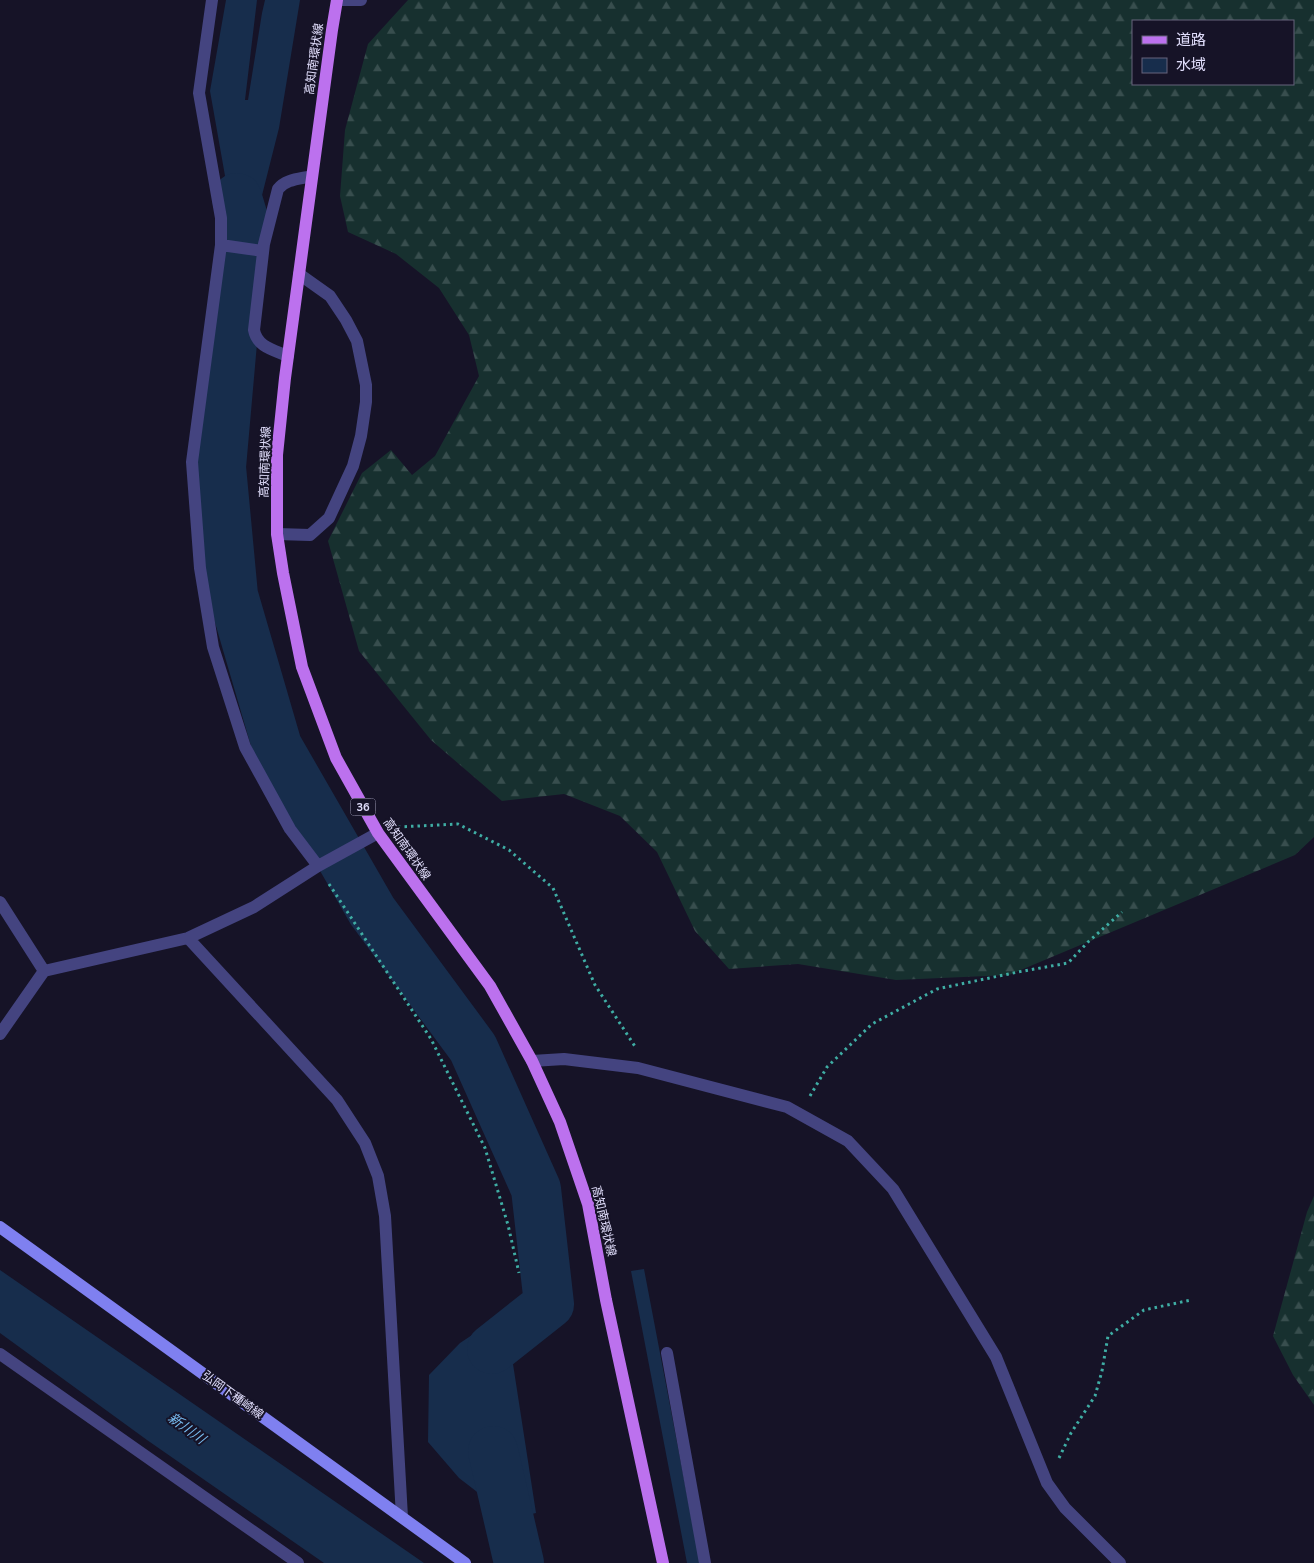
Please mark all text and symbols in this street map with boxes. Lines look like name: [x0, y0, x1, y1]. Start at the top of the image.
legend: [1132, 20, 1294, 85]
street label: 高知南環状線: [301, 22, 327, 96]
text: 道路: [1176, 30, 1206, 50]
text: 水域: [1176, 55, 1206, 75]
street label: 高知南環状線: [256, 426, 274, 498]
road number: 36: [350, 799, 376, 816]
street label: 高知南環状線: [380, 815, 434, 883]
street label: 高知南環状線: [588, 1184, 620, 1258]
street label: 弘岡下種崎線: [199, 1367, 267, 1423]
water label: 新川川: [164, 1408, 211, 1450]

